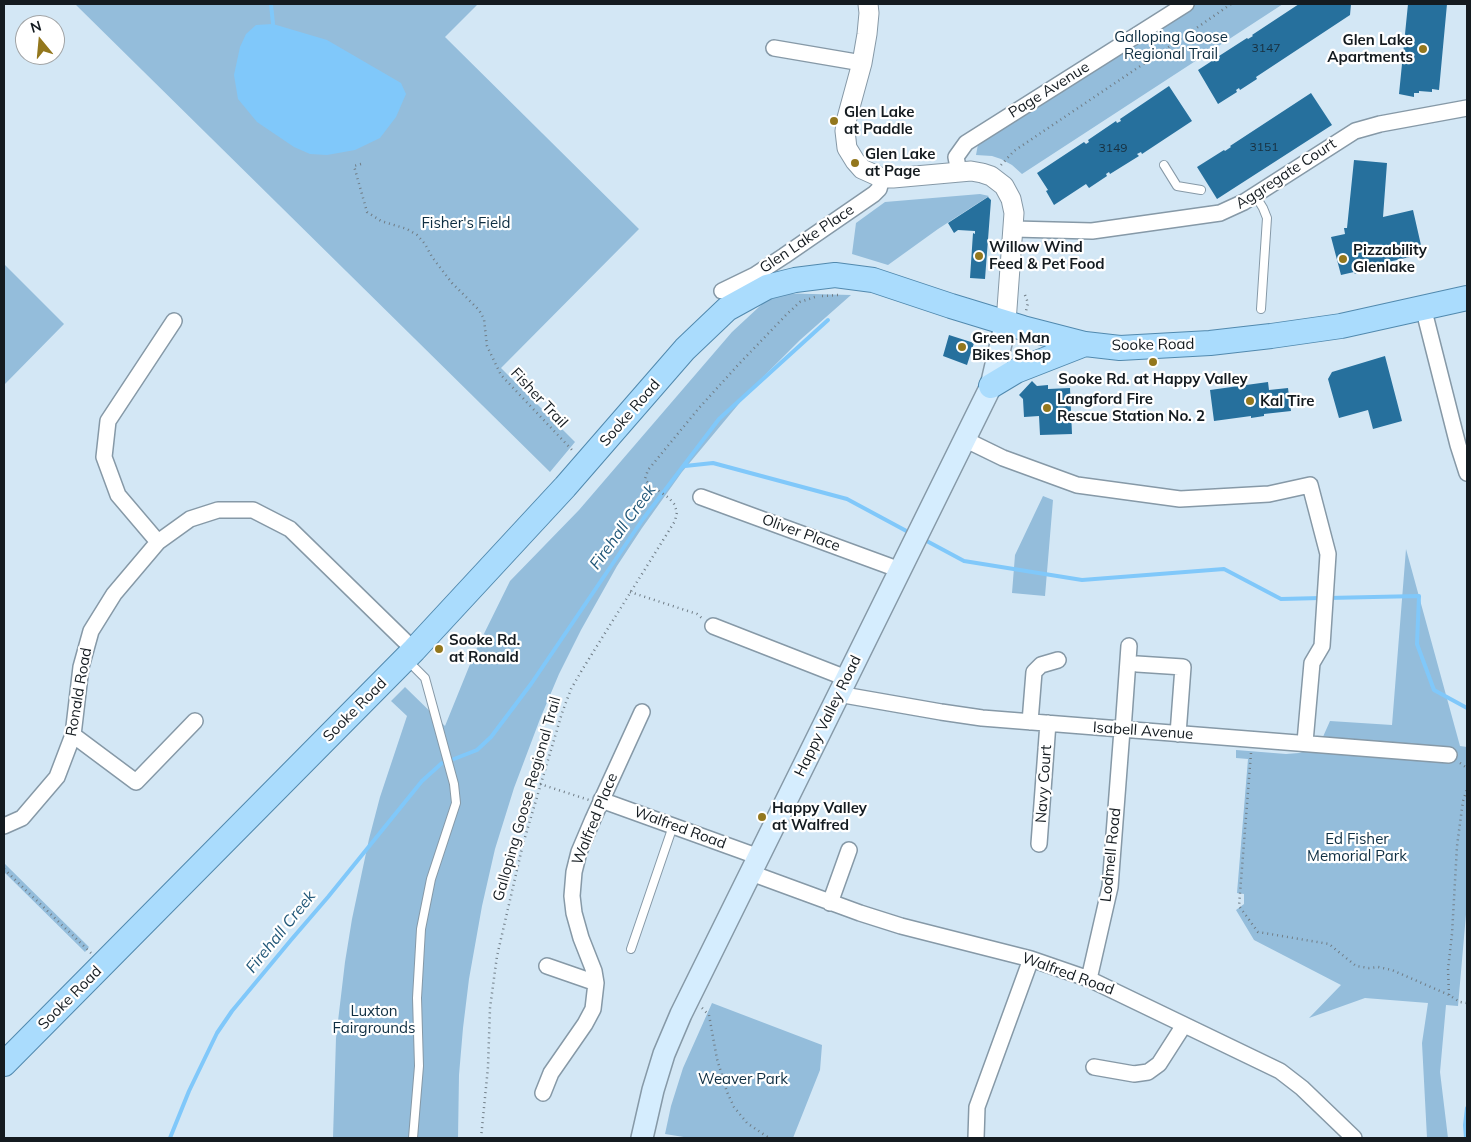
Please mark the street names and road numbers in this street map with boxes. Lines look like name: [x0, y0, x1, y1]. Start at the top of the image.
street label: Page Avenue: [1005, 58, 1093, 122]
street label: Aggregate Court: [1233, 135, 1339, 213]
street label: Glen Lake Place: [756, 201, 858, 277]
street label: Sooke Road: [1111, 335, 1195, 355]
street label: Fisher Trail: [507, 364, 571, 432]
street label: Sooke Road: [596, 376, 664, 450]
street label: Oliver Place: [759, 511, 843, 555]
street label: Ronald Road: [62, 646, 96, 738]
street label: Happy Valley Road: [791, 652, 865, 780]
street label: Sooke Road: [319, 674, 391, 746]
street label: Galloping Goose Regional Trail: [489, 695, 565, 903]
street label: Isabell Avenue: [1092, 719, 1194, 743]
street label: Navy Court: [1032, 744, 1056, 824]
street label: Walfred Place: [568, 770, 622, 868]
street label: Walfred Road: [632, 803, 728, 853]
street label: Lodmell Road: [1097, 807, 1125, 903]
street label: Walfred Road: [1020, 949, 1116, 999]
street label: Sooke Road: [34, 962, 106, 1034]

